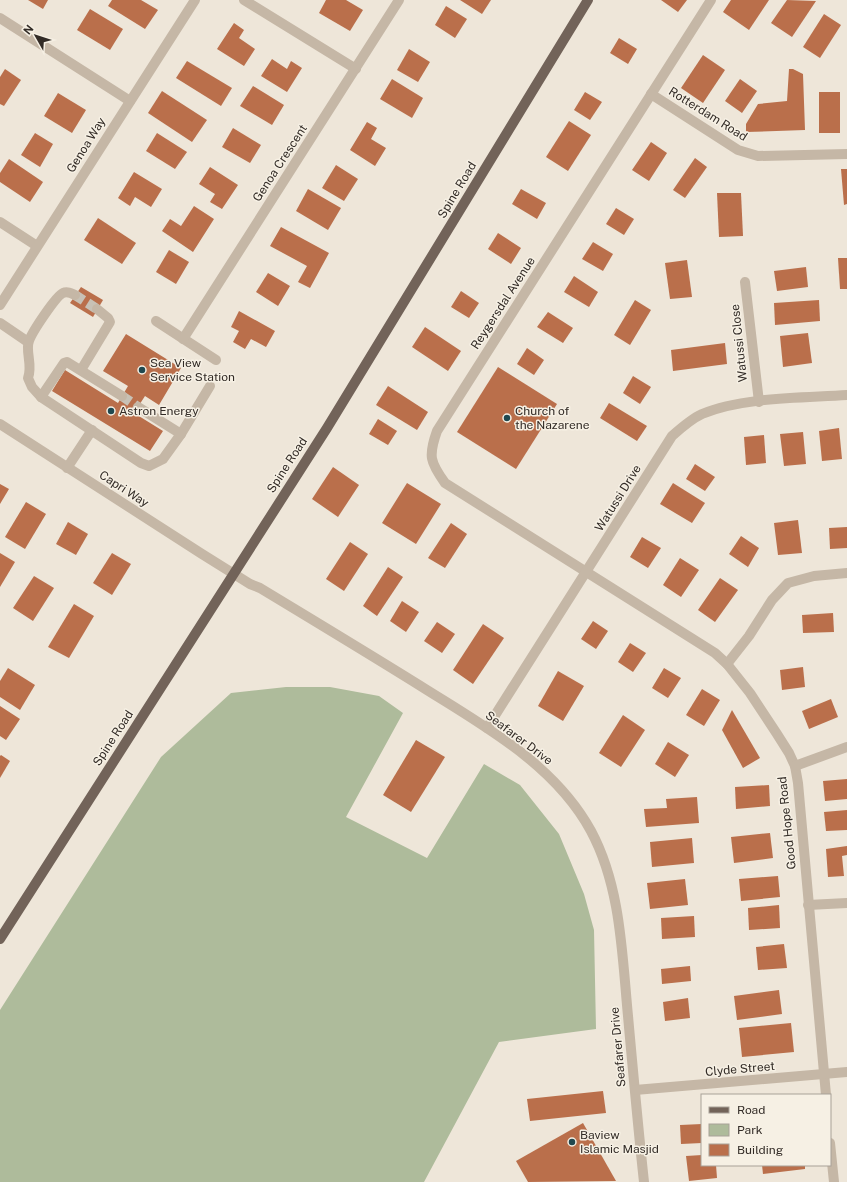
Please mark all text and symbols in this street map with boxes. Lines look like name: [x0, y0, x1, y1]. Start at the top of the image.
north arrow: [16, 16, 56, 56]
text: N: [21, 23, 36, 37]
street label: Rotterdam Road: [666, 84, 750, 144]
street label: Genoa Way: [64, 114, 109, 175]
street label: Genoa Crescent: [250, 122, 310, 204]
street label: Spine Road: [435, 159, 479, 221]
street label: Reygersdal Avenue: [468, 254, 538, 352]
street label: Watussi Close: [728, 303, 750, 383]
place label: Sea View Service Station: [150, 356, 235, 384]
marker: Sea View Service Station: [137, 365, 147, 375]
place label: Astron Energy: [119, 404, 199, 418]
place label: Church of the Nazarene: [515, 404, 590, 432]
marker: Astron Energy: [106, 406, 116, 416]
marker: Church of the Nazarene: [502, 413, 512, 423]
street label: Spine Road: [264, 435, 310, 495]
street label: Watussi Drive: [592, 462, 644, 534]
street label: Capri Way: [97, 468, 152, 510]
street label: Spine Road: [90, 708, 136, 768]
street label: Seafarer Drive: [483, 708, 555, 768]
street label: Good Hope Road: [775, 776, 799, 870]
street label: Seafarer Drive: [608, 1006, 628, 1088]
street label: Clyde Street: [705, 1059, 776, 1079]
legend: [701, 1094, 831, 1166]
text: Road: [737, 1103, 765, 1117]
text: Park: [737, 1123, 763, 1137]
place label: Baview Islamic Masjid: [580, 1128, 659, 1156]
marker: Baview Islamic Masjid: [567, 1137, 577, 1147]
text: Building: [737, 1143, 783, 1157]

